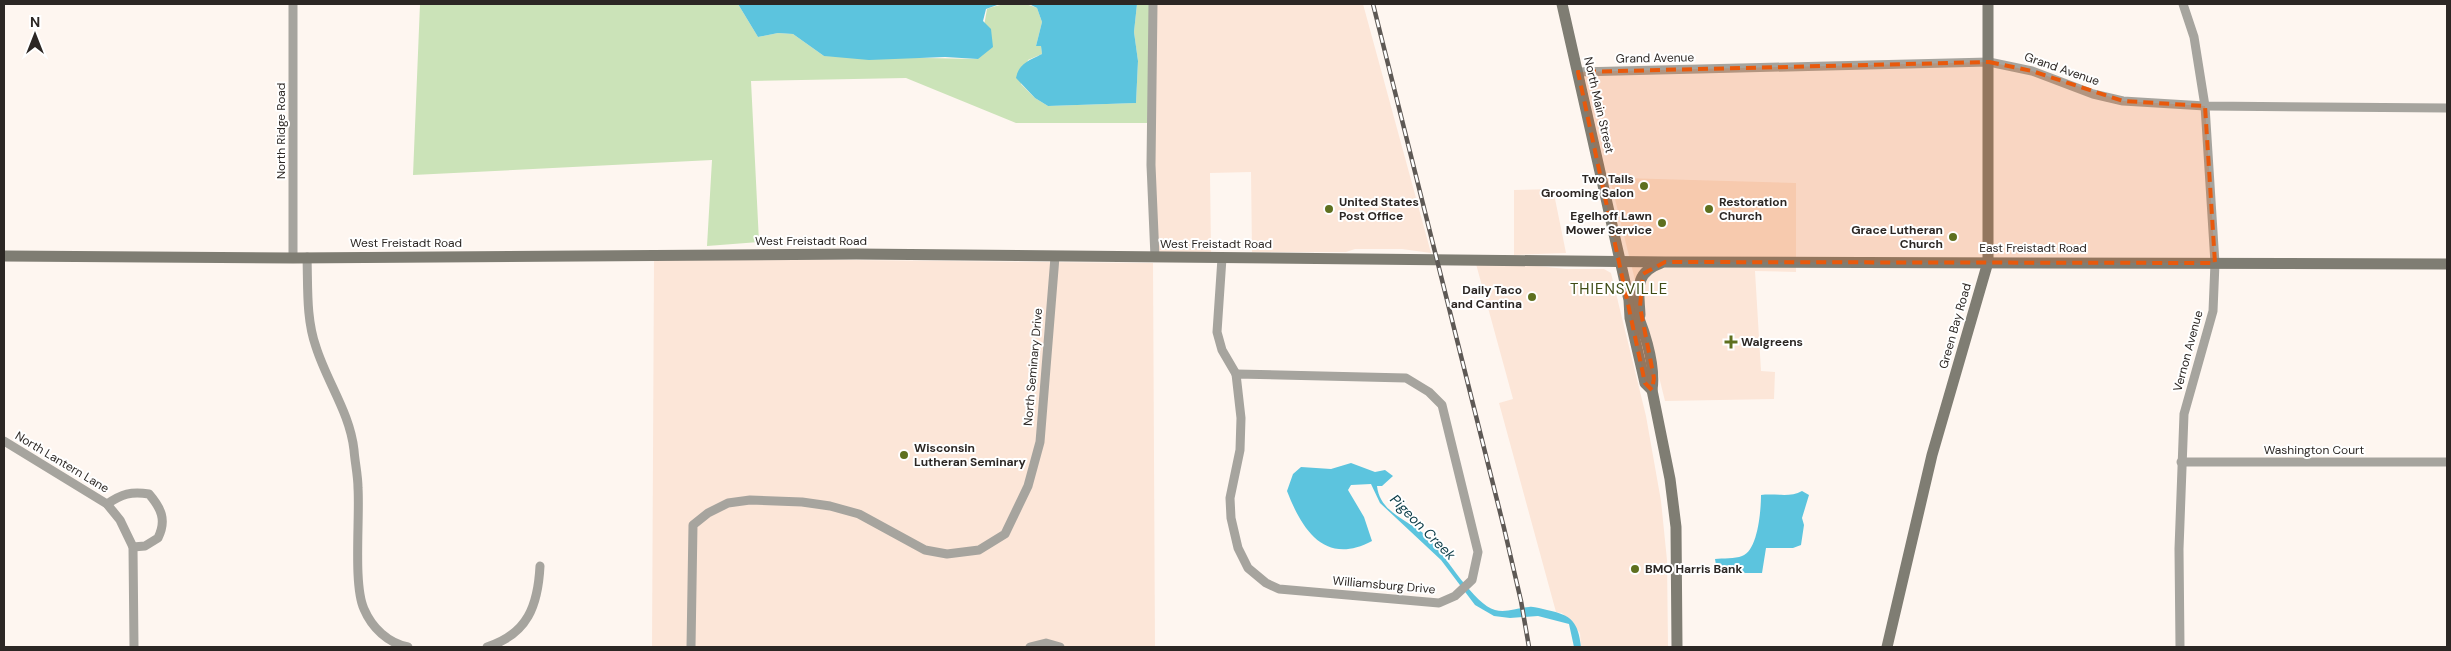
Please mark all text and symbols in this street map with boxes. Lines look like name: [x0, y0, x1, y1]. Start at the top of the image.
north arrow: [10, 10, 60, 60]
text: N: [30, 13, 40, 31]
street label: Grand Avenue: [1616, 49, 1695, 67]
street label: Grand Avenue: [2022, 49, 2102, 89]
street label: North Main Street: [1580, 55, 1618, 155]
street label: North Ridge Road: [273, 83, 289, 179]
place label: Two Tails Grooming Salon: [1541, 171, 1634, 201]
marker: Two Tails Grooming Salon: [1638, 180, 1650, 192]
place label: United States Post Office: [1339, 194, 1419, 224]
place label: Restoration Church: [1719, 194, 1787, 224]
marker: United States Post Office: [1323, 203, 1335, 215]
marker: Restoration Church: [1703, 203, 1715, 215]
place label: Egelhoff Lawn Mower Service: [1566, 208, 1652, 238]
marker: Egelhoff Lawn Mower Service: [1656, 217, 1668, 229]
place label: Grace Lutheran Church: [1851, 222, 1943, 252]
marker: Grace Lutheran Church: [1947, 231, 1959, 243]
street label: West Freistadt Road: [755, 233, 867, 249]
street label: West Freistadt Road: [350, 235, 462, 251]
street label: West Freistadt Road: [1160, 236, 1272, 252]
street label: East Freistadt Road: [1979, 240, 2087, 256]
district label: THIENSVILLE: [1570, 279, 1668, 299]
street label: Green Bay Road: [1935, 281, 1975, 371]
place label: Daily Taco and Cantina: [1451, 282, 1522, 312]
marker: Daily Taco and Cantina: [1526, 291, 1538, 303]
street label: North Seminary Drive: [1020, 307, 1046, 427]
street label: Vernon Avenue: [2169, 308, 2207, 393]
place label: Walgreens: [1741, 334, 1803, 350]
marker: Walgreens: [1725, 336, 1737, 348]
street label: North Lantern Lane: [12, 428, 112, 496]
place label: Wisconsin Lutheran Seminary: [914, 440, 1026, 470]
street label: Washington Court: [2264, 442, 2365, 458]
marker: Wisconsin Lutheran Seminary: [898, 449, 910, 461]
water label: Pigeon Creek: [1386, 490, 1460, 564]
place label: BMO Harris Bank: [1645, 561, 1743, 577]
marker: BMO Harris Bank: [1629, 563, 1641, 575]
street label: Williamsburg Drive: [1332, 573, 1436, 597]

